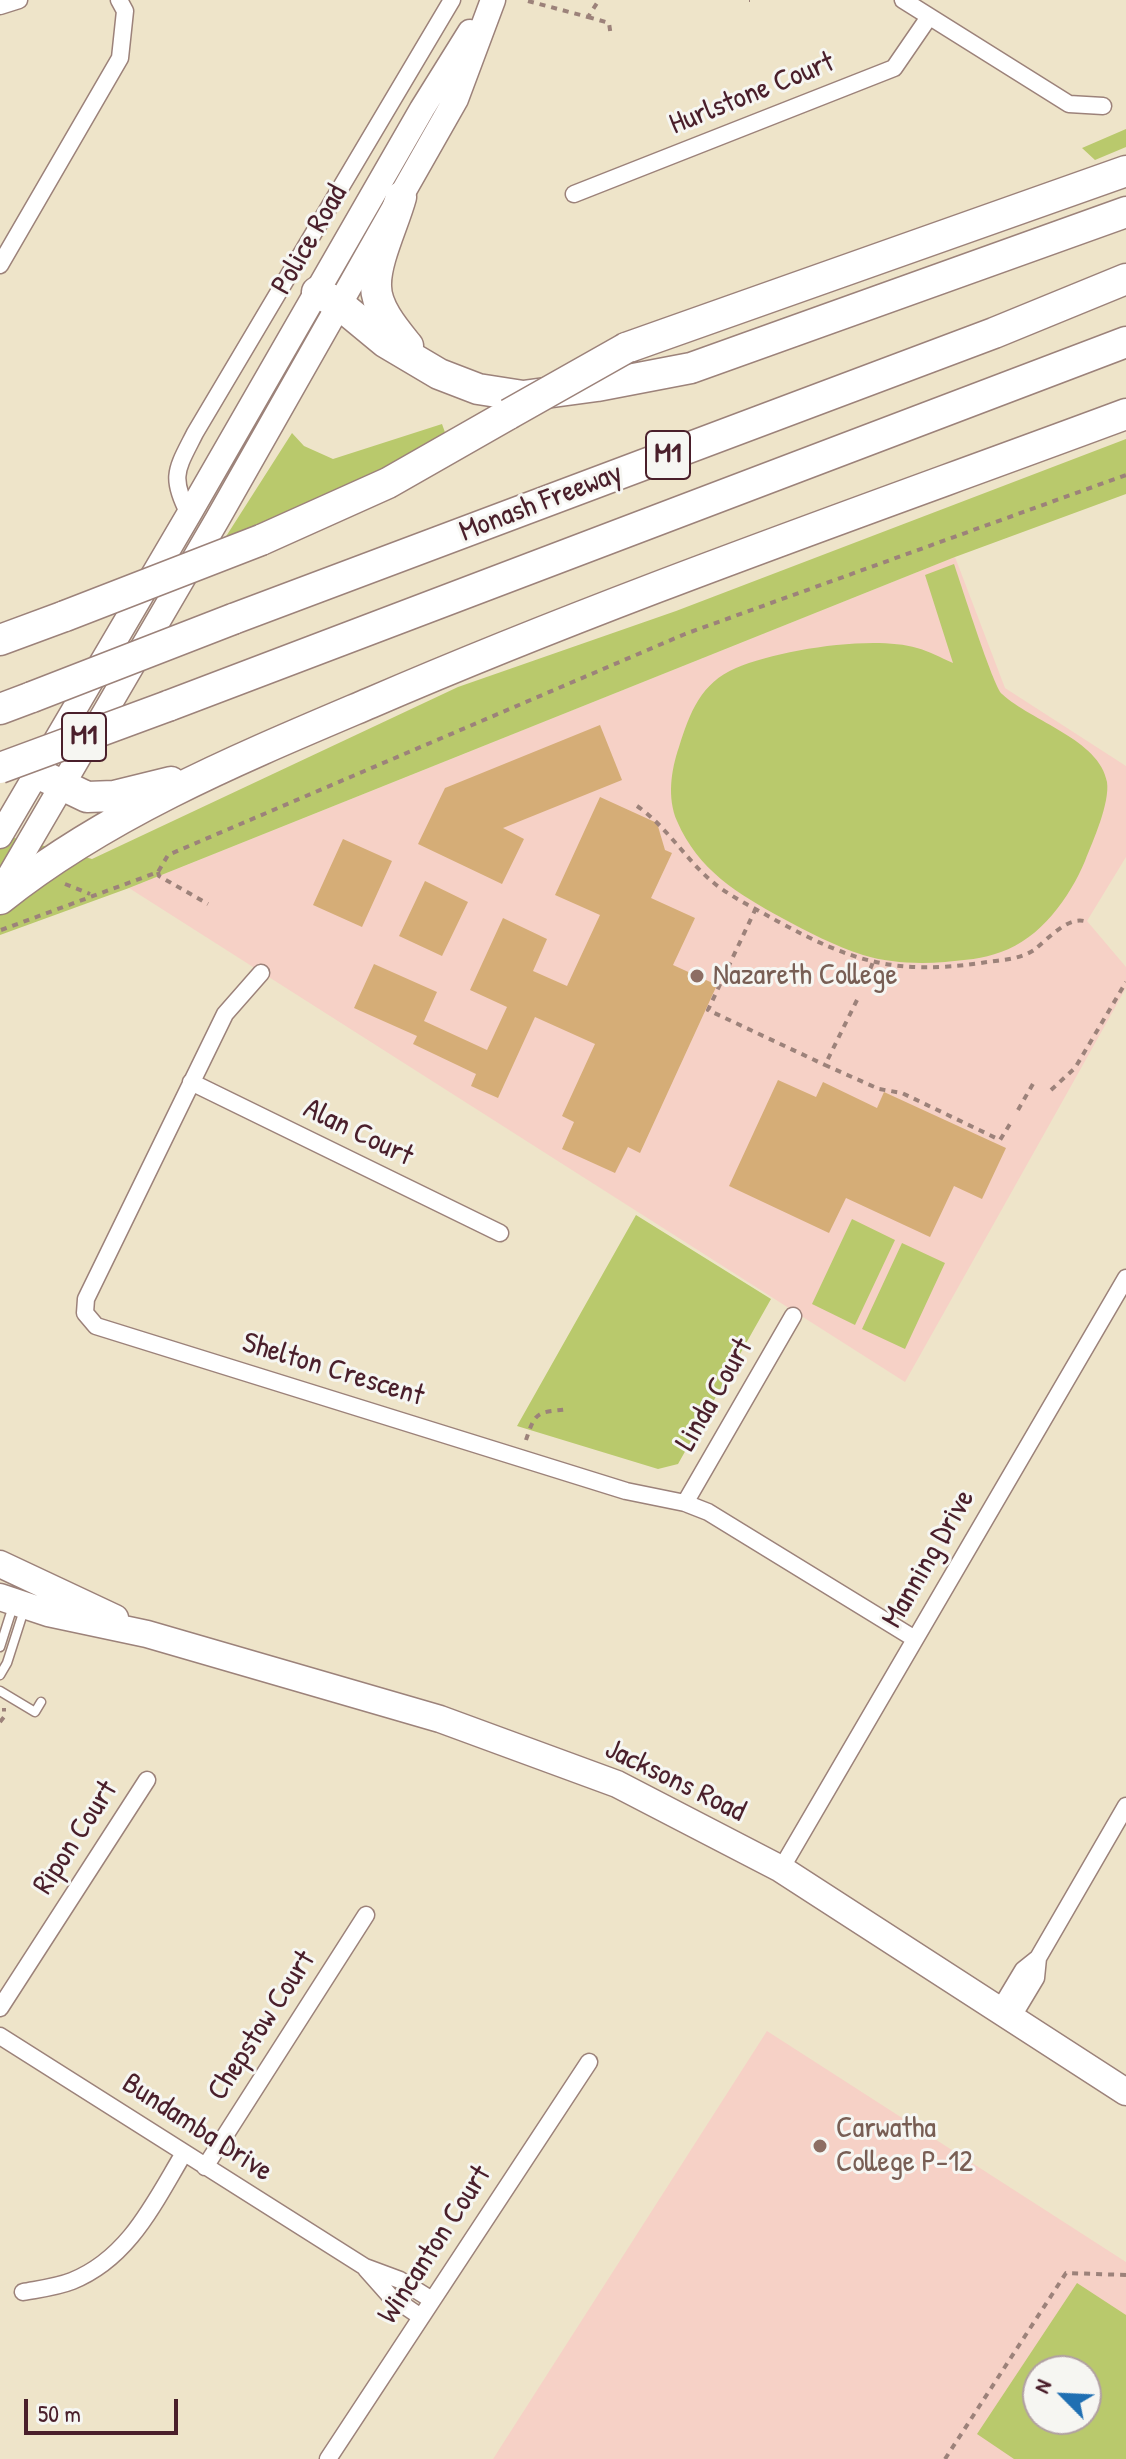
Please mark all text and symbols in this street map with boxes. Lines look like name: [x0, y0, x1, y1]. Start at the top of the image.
street label: Hurlstone Court: [664, 45, 840, 143]
street label: Police Road: [264, 179, 356, 301]
road number: M1: [646, 431, 690, 479]
street label: Monash Freeway: [455, 455, 627, 551]
road number: M1: [62, 713, 106, 761]
place label: Nazareth College: [713, 958, 897, 994]
marker: Nazareth College: [688, 967, 706, 985]
street label: Alan Court: [297, 1091, 419, 1175]
street label: Shelton Crescent: [238, 1325, 428, 1415]
street label: Linda Court: [668, 1332, 762, 1458]
street label: Manning Drive: [875, 1483, 983, 1635]
street label: Jacksons Road: [599, 1732, 751, 1830]
street label: Ripon Court: [26, 1774, 126, 1902]
street label: Chepstow Court: [200, 1945, 324, 2107]
street label: Bundamba Drive: [115, 2066, 279, 2190]
place label: Carwatha College P-12: [836, 2111, 973, 2182]
marker: Carwatha College P-12: [811, 2137, 829, 2155]
street label: Wincanton Court: [371, 2159, 499, 2331]
north arrow: [1022, 2355, 1102, 2435]
text: N: [1026, 2375, 1058, 2398]
scale bar: [28, 2383, 182, 2433]
text: 50 m: [38, 2397, 81, 2429]

